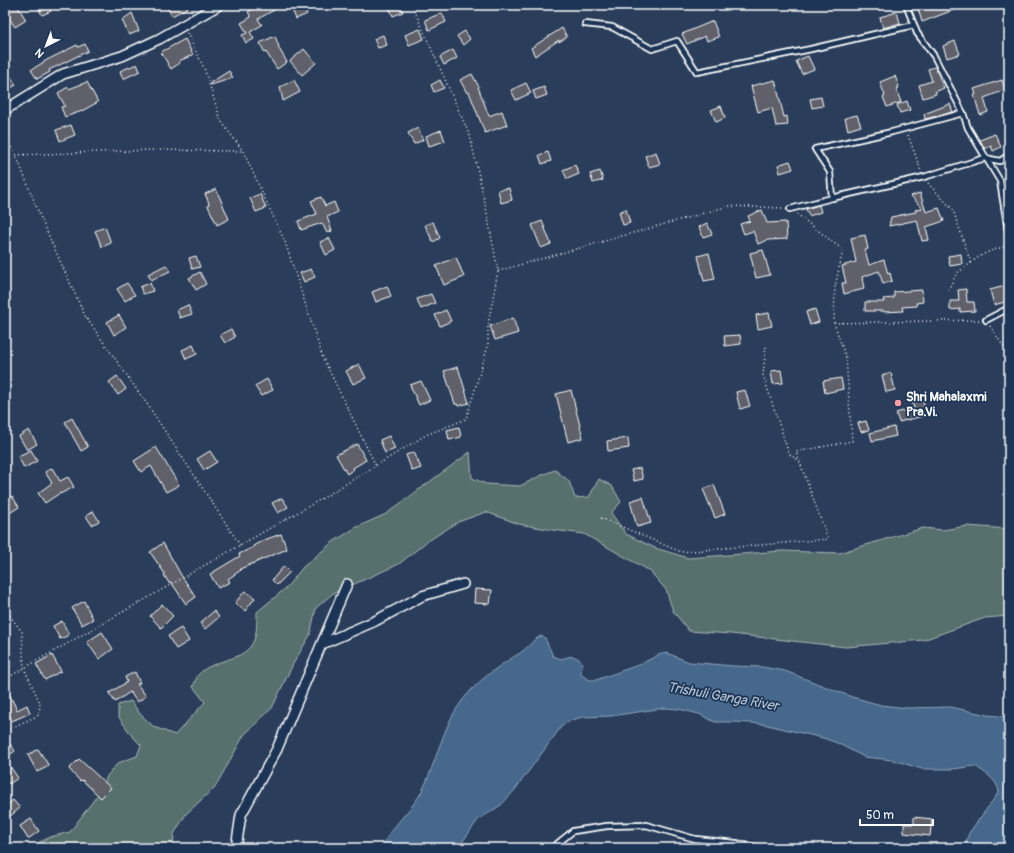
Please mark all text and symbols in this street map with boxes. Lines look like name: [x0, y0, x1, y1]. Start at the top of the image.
north arrow: [26, 26, 66, 66]
text: N: [32, 45, 47, 60]
place label: Shri Mahalaxmi Pra.Vi.: [906, 389, 987, 420]
marker: Shri Mahalaxmi Pra.Vi.: [893, 398, 903, 408]
water label: Trishuli Ganga River: [666, 678, 782, 715]
scale bar: [860, 801, 933, 827]
text: 50 m: [866, 808, 894, 823]

